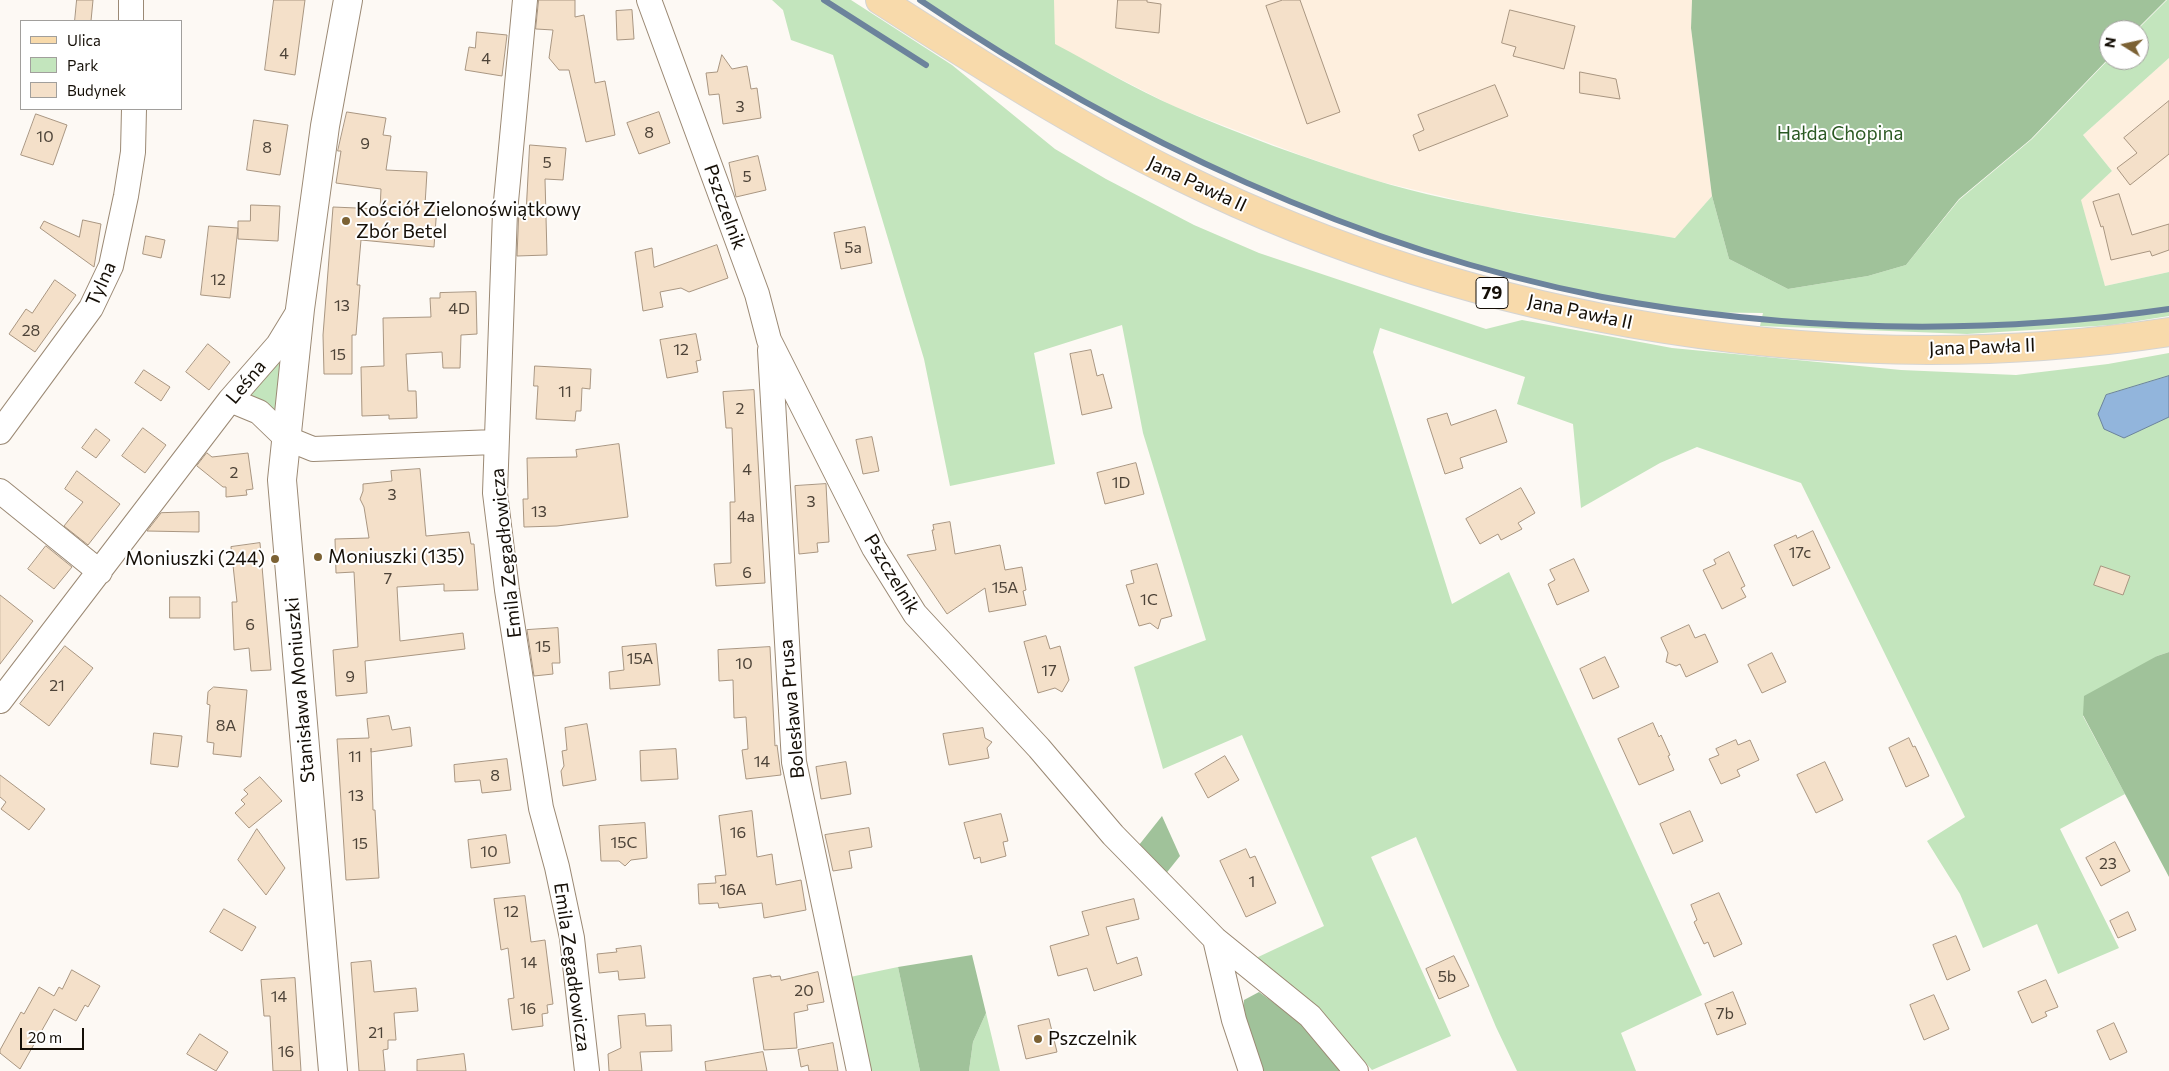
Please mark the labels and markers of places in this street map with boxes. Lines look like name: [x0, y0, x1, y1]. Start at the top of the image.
place label: Kościół Zielonoświątkowy Zbór Betel: [356, 199, 581, 243]
marker: Kościół Zielonoświątkowy Zbór Betel: [340, 215, 352, 227]
place label: Moniuszki (135): [328, 546, 465, 568]
place label: Moniuszki (244): [125, 548, 265, 570]
marker: Moniuszki (135): [312, 551, 324, 563]
marker: Moniuszki (244): [269, 553, 281, 565]
place label: Pszczelnik: [1048, 1028, 1137, 1050]
marker: Pszczelnik: [1032, 1033, 1044, 1045]

